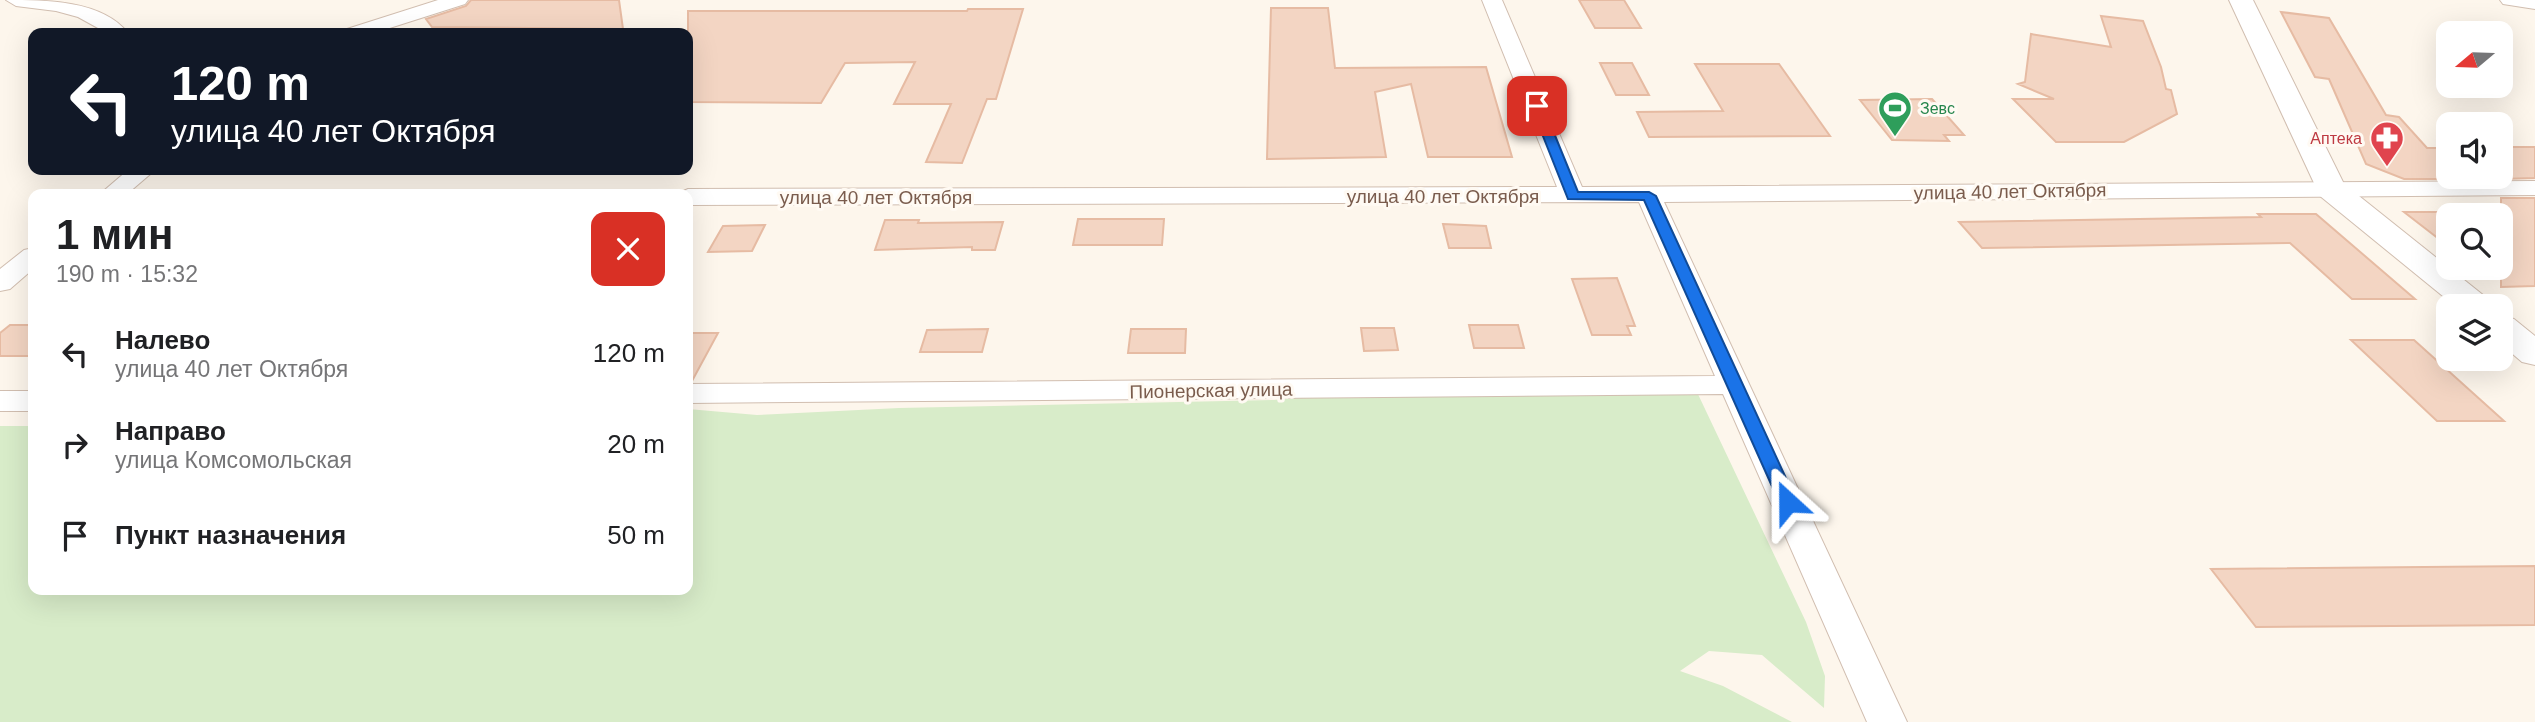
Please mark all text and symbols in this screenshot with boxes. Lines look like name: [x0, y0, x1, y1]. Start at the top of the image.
north arrow: [2436, 21, 2513, 98]
map controls: [2436, 21, 2513, 371]
icon: left: [56, 56, 147, 147]
text: 120 m: [171, 56, 310, 110]
pin: [1507, 76, 1567, 136]
icon: arrive: [1518, 87, 1556, 125]
sports icon: Зевс: [1876, 89, 1914, 138]
place label: Зевс: [1920, 100, 1955, 117]
button: sound: [2436, 112, 2513, 189]
text: улица 40 лет Октября: [171, 113, 496, 149]
pharmacy icon: Аптека: [2368, 119, 2406, 168]
place label: Аптека: [2310, 130, 2362, 147]
street label: улица 40 лет Октября: [1913, 179, 2107, 204]
street label: улица 40 лет Октября: [1347, 186, 1539, 207]
street label: улица 40 лет Октября: [780, 187, 972, 208]
button: search: [2436, 203, 2513, 280]
text: 1 мин: [56, 211, 173, 258]
button: close: [591, 212, 665, 286]
text: 190 m · 15:32: [56, 261, 198, 287]
button: layers: [2436, 294, 2513, 371]
text: Налево: [115, 325, 210, 355]
icon: left: [56, 335, 94, 373]
text: 120 m: [593, 338, 665, 368]
text: улица 40 лет Октября: [115, 356, 348, 382]
street label: Пионерская улица: [1129, 379, 1293, 402]
text: Направо: [115, 416, 226, 446]
icon: right: [56, 426, 94, 464]
text: 20 m: [607, 429, 665, 459]
text: улица Комсомольская: [115, 447, 352, 473]
position arrow: [1751, 465, 1825, 539]
icon: arrive: [56, 517, 94, 555]
text: Пункт назначения: [115, 520, 346, 550]
text: 50 m: [607, 520, 665, 550]

